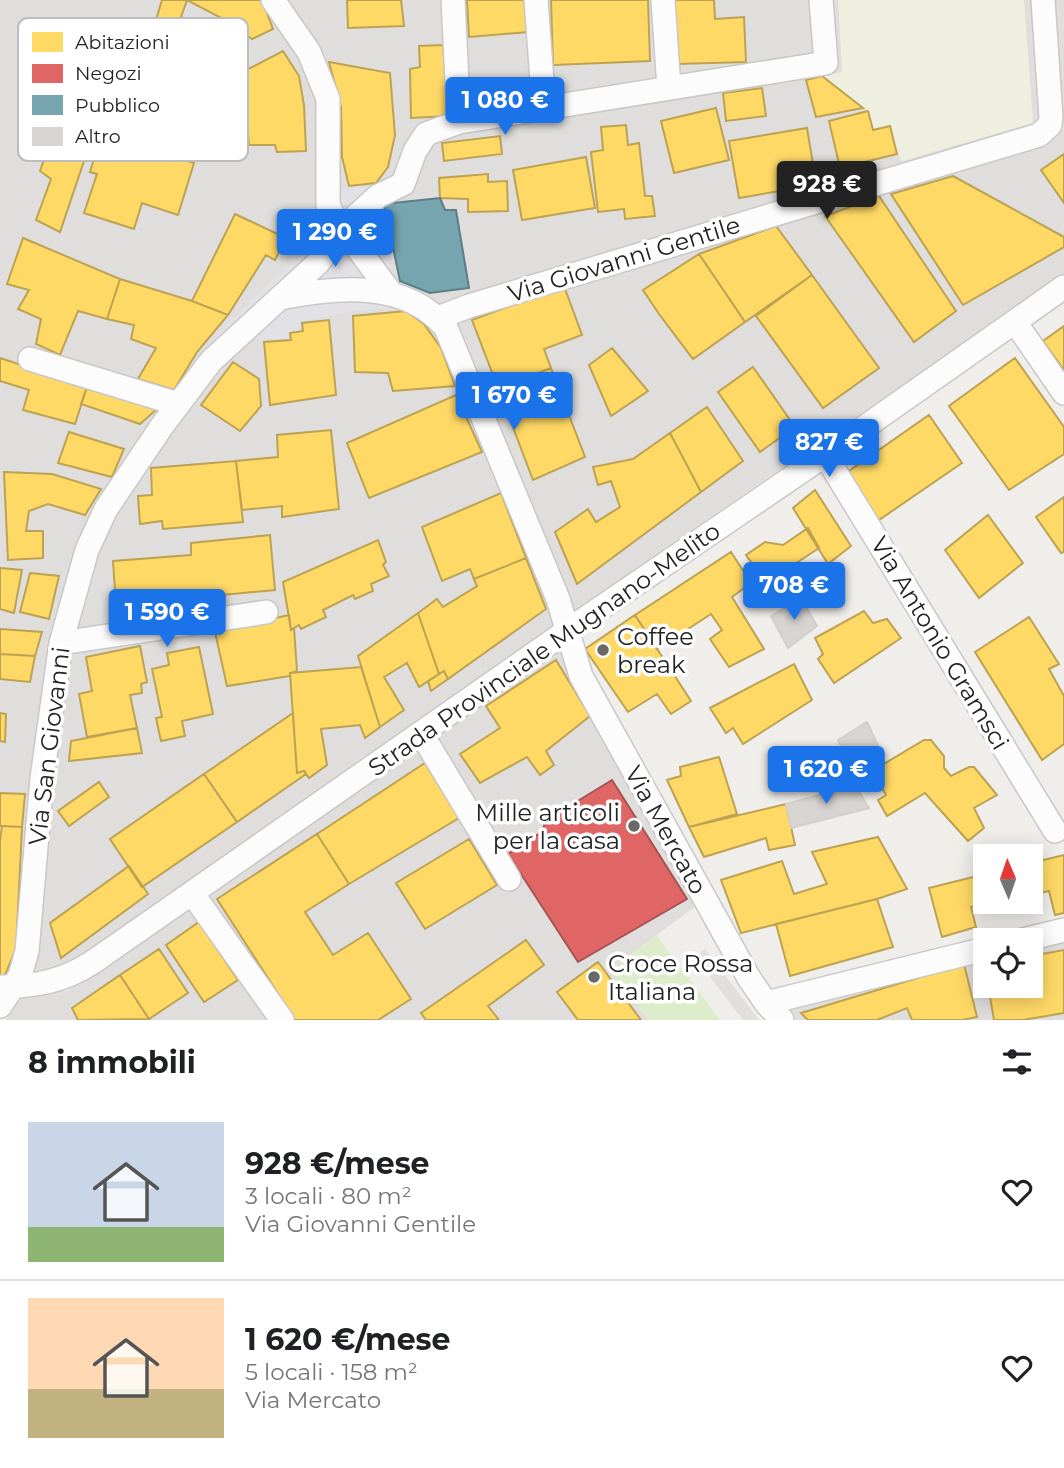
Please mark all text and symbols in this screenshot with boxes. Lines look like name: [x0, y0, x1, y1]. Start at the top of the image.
legend: [18, 18, 248, 161]
text: Abitazioni: [75, 31, 170, 54]
text: Negozi: [75, 62, 142, 85]
pin: 1 080 €: [440, 78, 570, 137]
text: 1 080 €: [461, 86, 549, 114]
text: Pubblico: [75, 94, 160, 117]
text: Altro: [75, 125, 121, 148]
pin: 928 €: [778, 162, 876, 221]
text: 928 €: [793, 170, 861, 198]
pin: 1 290 €: [270, 210, 400, 269]
street label: Via Giovanni Gentile: [504, 210, 744, 308]
text: 1 290 €: [293, 218, 377, 246]
pin: 1 670 €: [449, 372, 579, 432]
text: 1 670 €: [472, 381, 556, 409]
pin: 827 €: [780, 420, 878, 479]
text: 827 €: [795, 428, 863, 456]
street label: Strada Provinciale Mugnano-Melito: [363, 516, 725, 782]
street label: Via Antonio Gramsci: [865, 531, 1015, 755]
pin: 708 €: [745, 562, 843, 622]
text: 708 €: [759, 571, 829, 599]
pin: 1 590 €: [102, 590, 232, 649]
text: 1 590 €: [125, 598, 209, 626]
place label: Coffee break: [617, 622, 694, 679]
marker: Coffee break: [595, 642, 611, 658]
street label: Via San Giovanni: [22, 645, 76, 847]
pin: 1 620 €: [761, 746, 891, 806]
text: 1 620 €: [784, 755, 868, 783]
street label: Via Mercato: [619, 761, 713, 899]
place label: Mille articoli per la casa: [475, 798, 620, 855]
marker: Mille articoli per la casa: [626, 818, 642, 834]
north arrow: [973, 844, 1043, 914]
map controls: [973, 844, 1043, 998]
button: locate: [973, 928, 1043, 998]
place label: Croce Rossa Italiana: [608, 949, 753, 1006]
marker: Croce Rossa Italiana: [586, 969, 602, 985]
icon: filters: [998, 1043, 1036, 1081]
text: 8 immobili: [28, 1044, 196, 1081]
text: 928 €/mese: [245, 1145, 430, 1182]
icon: home: [84, 1150, 168, 1234]
icon: heart: [998, 1173, 1036, 1211]
text: 3 locali · 80 m²: [245, 1182, 412, 1210]
text: Via Giovanni Gentile: [245, 1210, 476, 1238]
text: 1 620 €/mese: [245, 1321, 450, 1358]
icon: home: [84, 1326, 168, 1410]
icon: heart: [998, 1349, 1036, 1387]
text: 5 locali · 158 m²: [245, 1358, 418, 1386]
text: Via Mercato: [245, 1386, 381, 1414]

